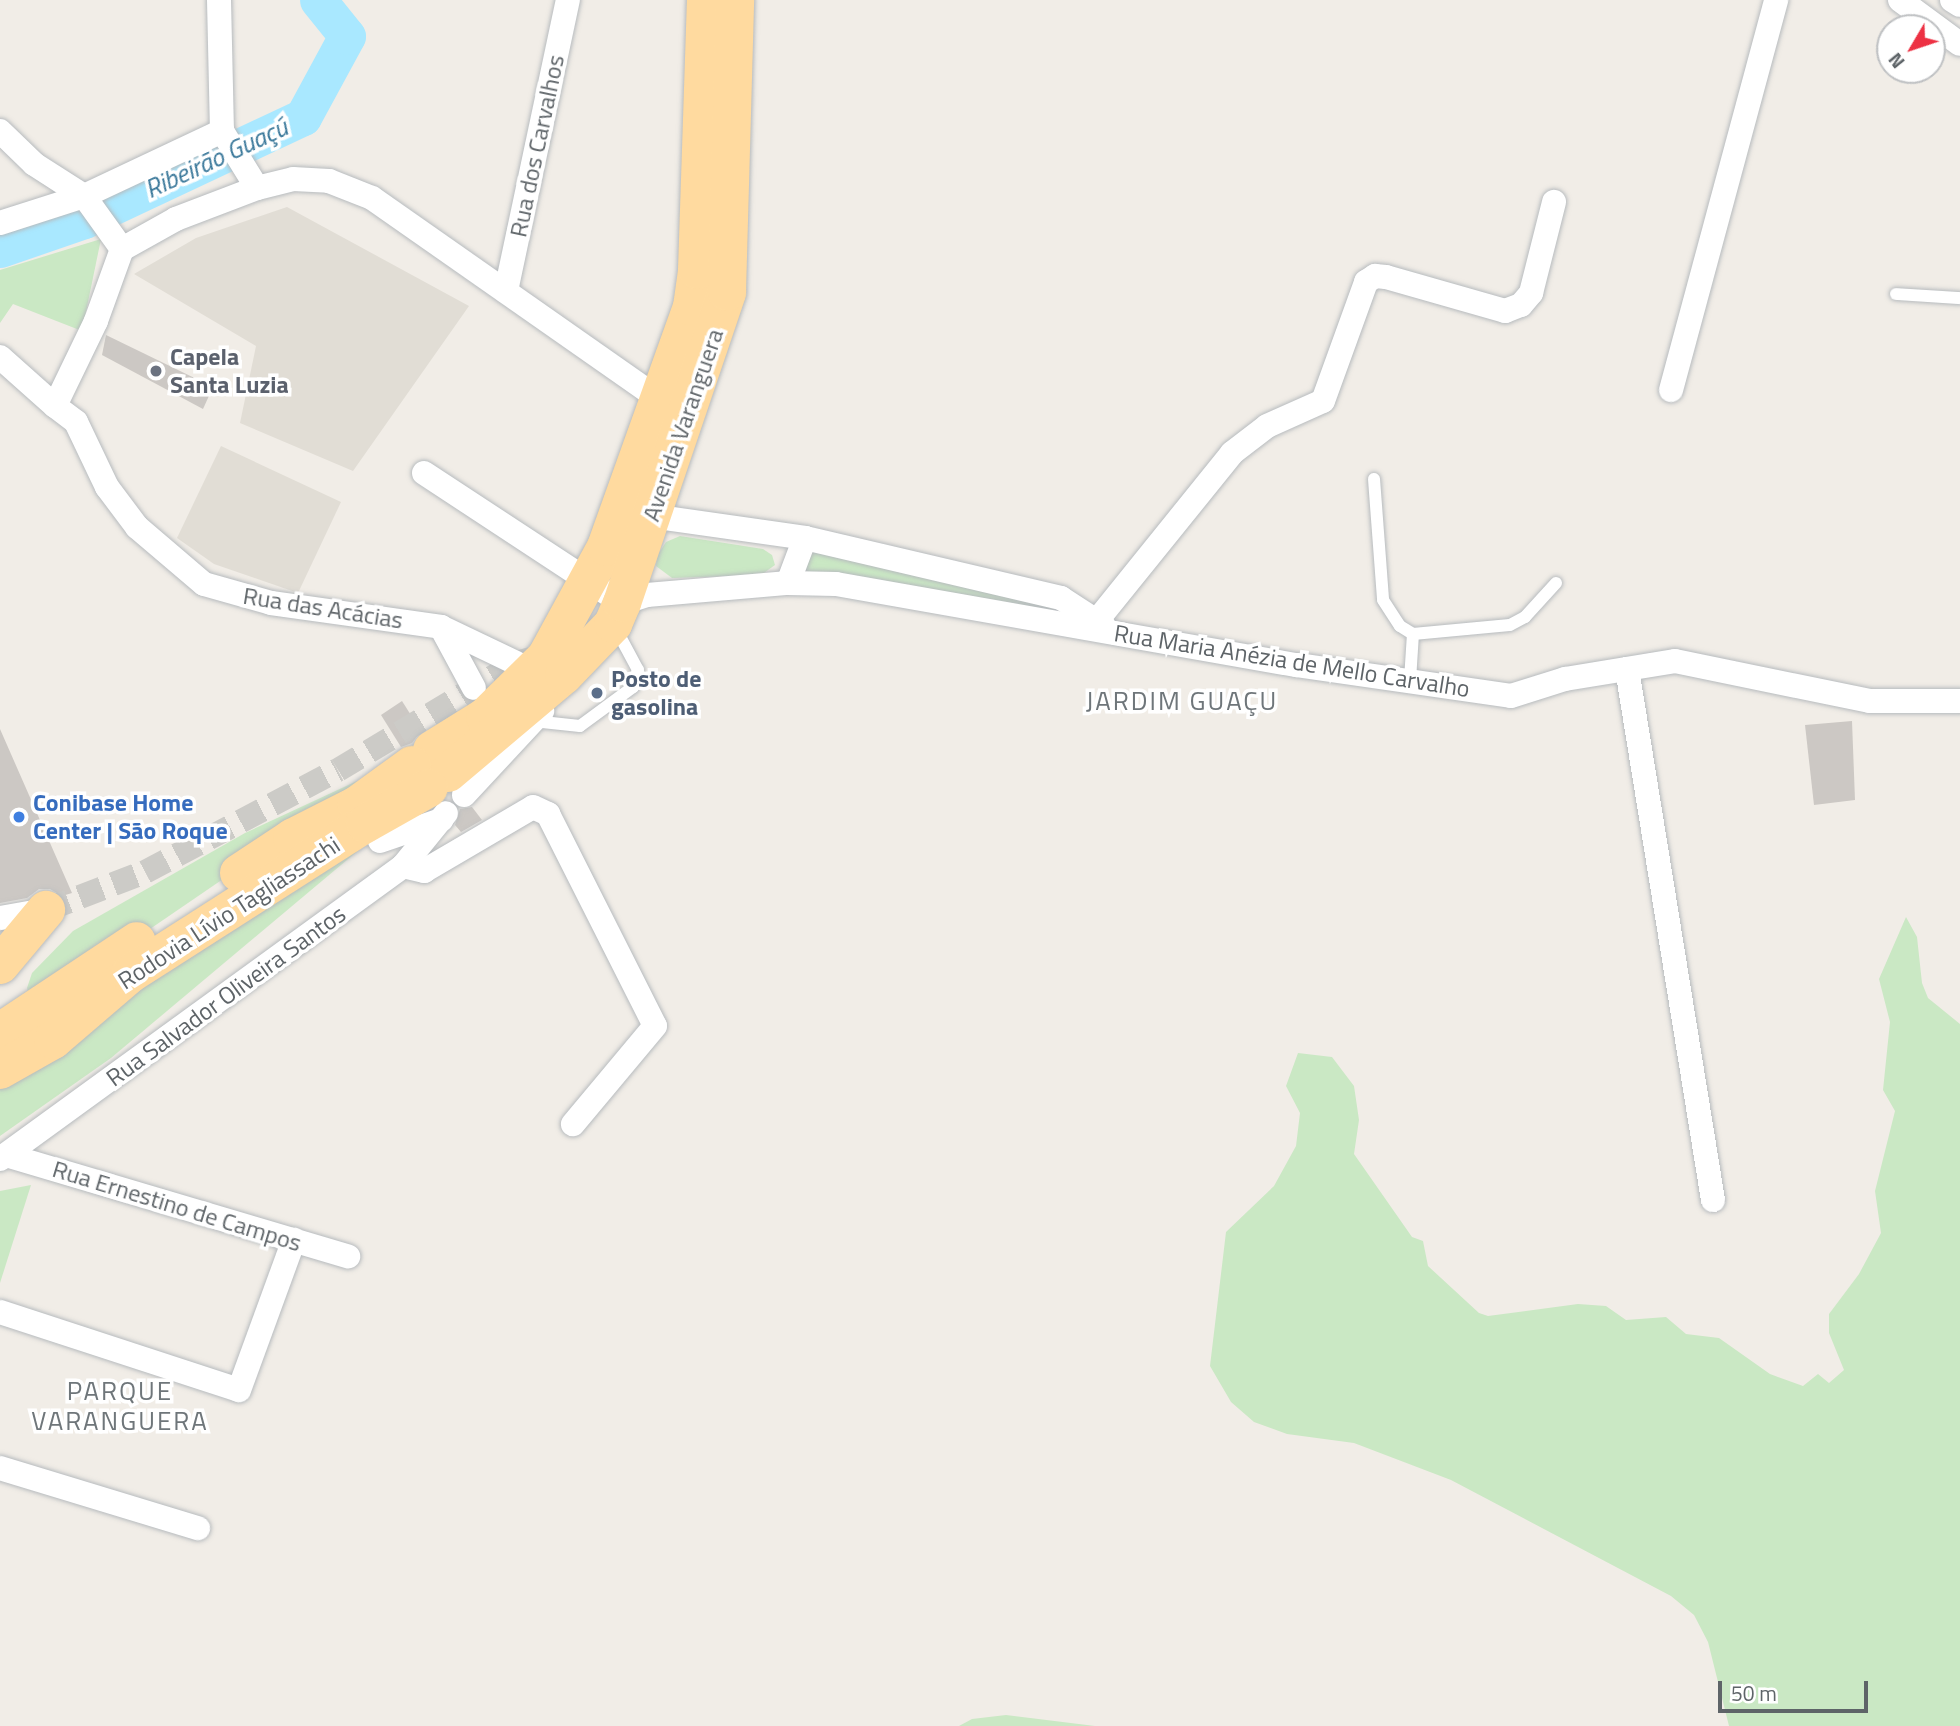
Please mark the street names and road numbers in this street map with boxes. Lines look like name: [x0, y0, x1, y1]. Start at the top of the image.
street label: Rua dos Carvalhos: [504, 52, 570, 240]
street label: Avenida Varanguera: [637, 325, 729, 525]
street label: Rua das Acácias: [241, 581, 405, 635]
street label: Rua Maria Anézia de Mello Carvalho: [1112, 619, 1472, 703]
street label: Rodovia Lívio Tagliassachi: [113, 830, 345, 996]
street label: Rua Salvador Oliveira Santos: [101, 899, 351, 1093]
street label: Rua Ernestino de Campos: [49, 1154, 305, 1258]

